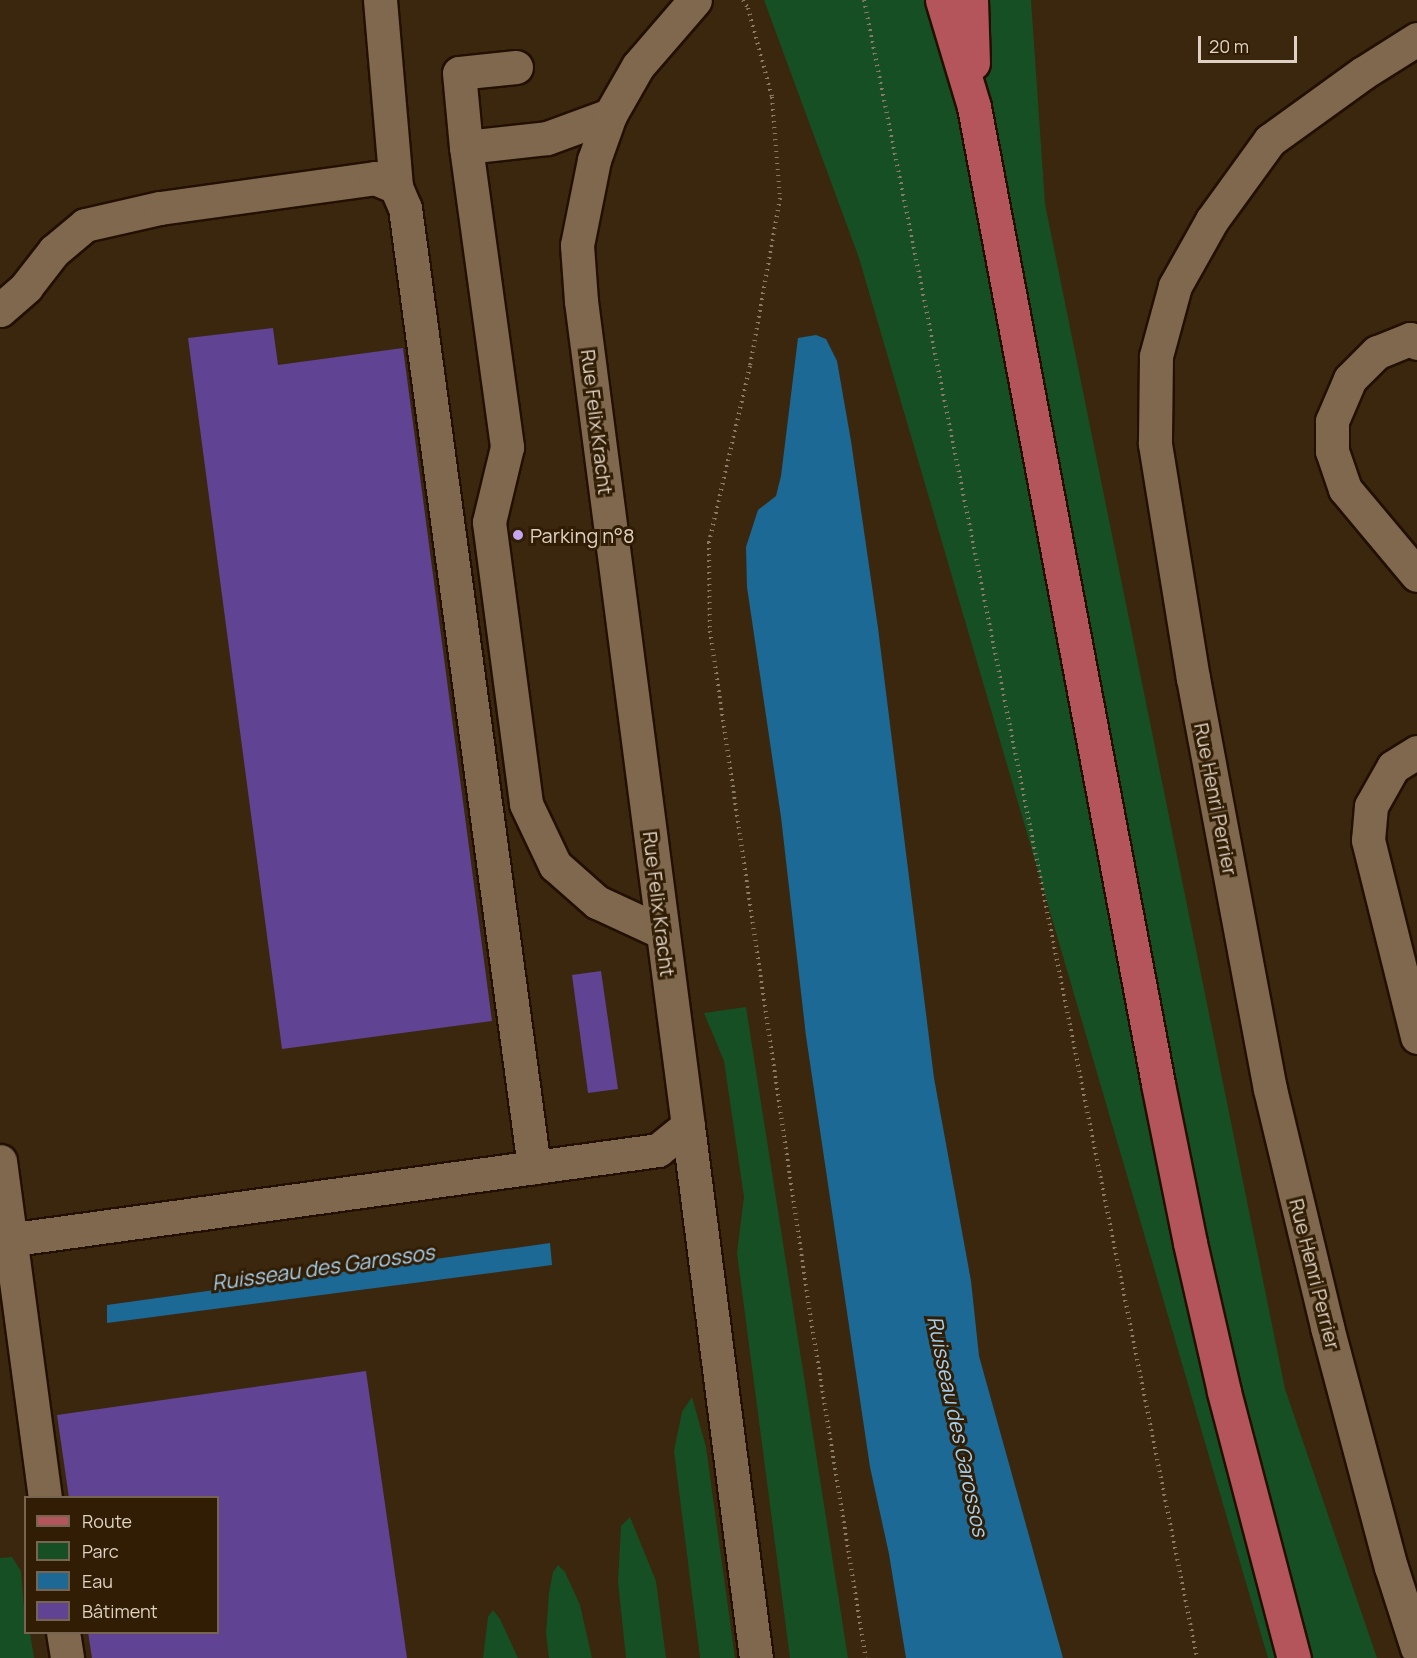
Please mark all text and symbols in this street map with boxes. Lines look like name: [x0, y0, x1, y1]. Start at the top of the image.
scale bar: [1201, 24, 1300, 62]
text: 20 m: [1209, 34, 1249, 58]
street label: Rue Felix Kracht: [576, 348, 618, 496]
place label: Parking n°8: [530, 523, 635, 547]
marker: Parking n°8: [511, 528, 525, 542]
street label: Rue Henri Perrier: [1189, 721, 1243, 877]
street label: Rue Felix Kracht: [638, 830, 680, 978]
street label: Rue Henri Perrier: [1285, 1196, 1345, 1352]
water label: Ruisseau des Garossos: [210, 1239, 436, 1295]
water label: Ruisseau des Garossos: [922, 1314, 994, 1538]
legend: [24, 1496, 219, 1634]
text: Route: [82, 1509, 132, 1533]
text: Parc: [82, 1539, 119, 1563]
text: Eau: [82, 1569, 113, 1593]
text: Bâtiment: [82, 1599, 158, 1623]

